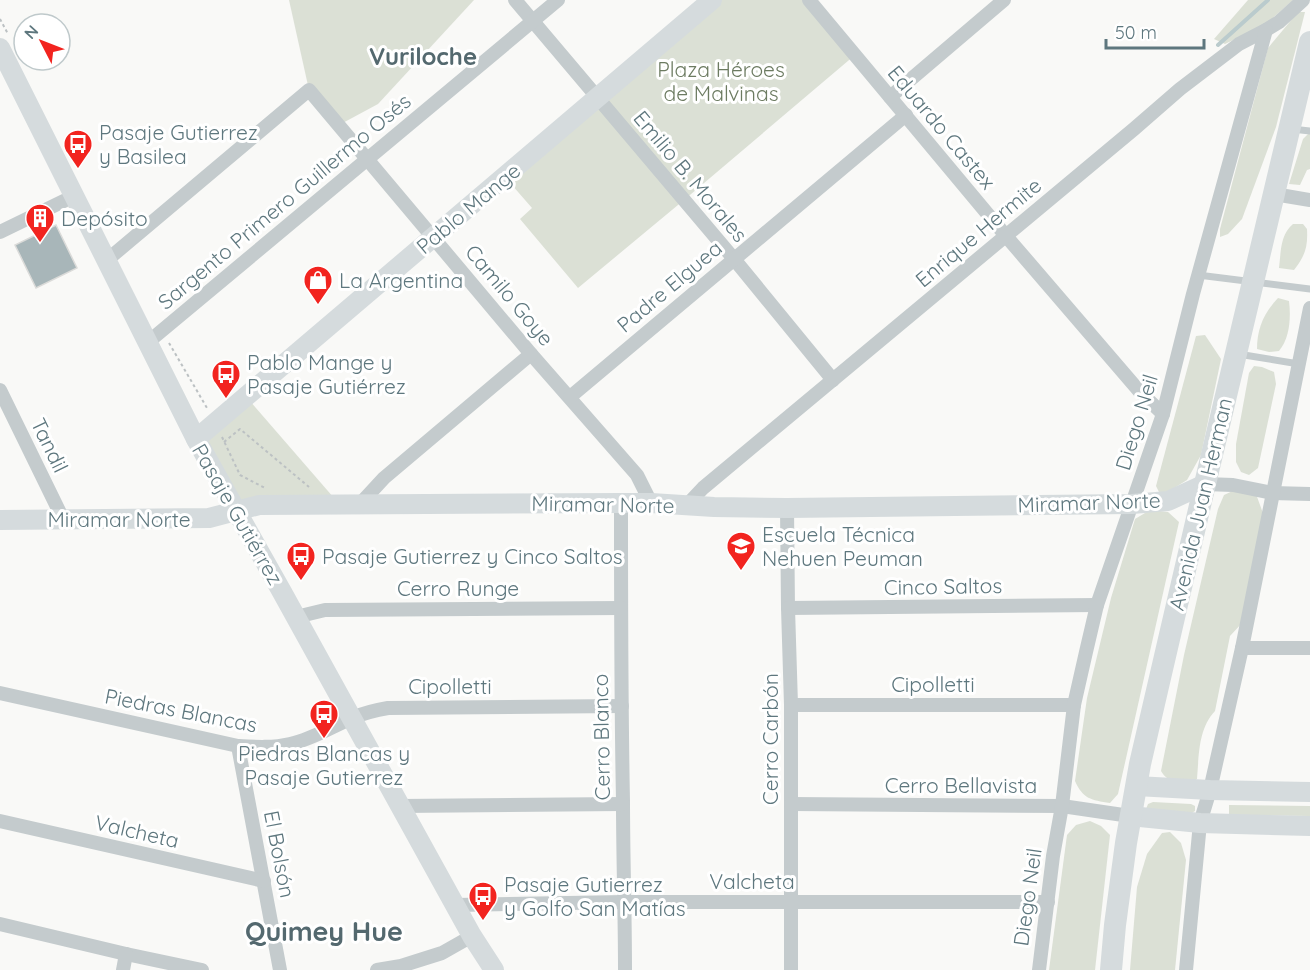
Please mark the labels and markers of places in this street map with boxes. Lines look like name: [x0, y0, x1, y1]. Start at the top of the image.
place label: Pasaje Gutierrez y Basilea: [99, 119, 258, 169]
bus stop icon: Pasaje Gutierrez y Basilea: [62, 128, 94, 170]
building icon: Depósito: [24, 202, 56, 244]
place label: Depósito: [61, 205, 148, 231]
shop icon: La Argentina: [302, 264, 334, 306]
place label: La Argentina: [339, 267, 463, 293]
place label: Pablo Mange y Pasaje Gutiérrez: [247, 349, 406, 399]
bus stop icon: Pablo Mange y Pasaje Gutiérrez: [210, 358, 242, 400]
place label: Escuela Técnica Nehuen Peuman: [762, 521, 923, 571]
school or university icon: Escuela Técnica Nehuen Peuman: [725, 530, 757, 572]
bus stop icon: Pasaje Gutierrez y Cinco Saltos: [285, 540, 317, 582]
place label: Pasaje Gutierrez y Cinco Saltos: [322, 543, 623, 569]
bus stop icon: Piedras Blancas y Pasaje Gutierrez: [308, 698, 340, 740]
place label: Piedras Blancas y Pasaje Gutierrez: [238, 740, 410, 790]
place label: Pasaje Gutierrez y Golfo San Matías: [504, 871, 686, 921]
bus stop icon: Pasaje Gutierrez y Golfo San Matías: [467, 880, 499, 922]

